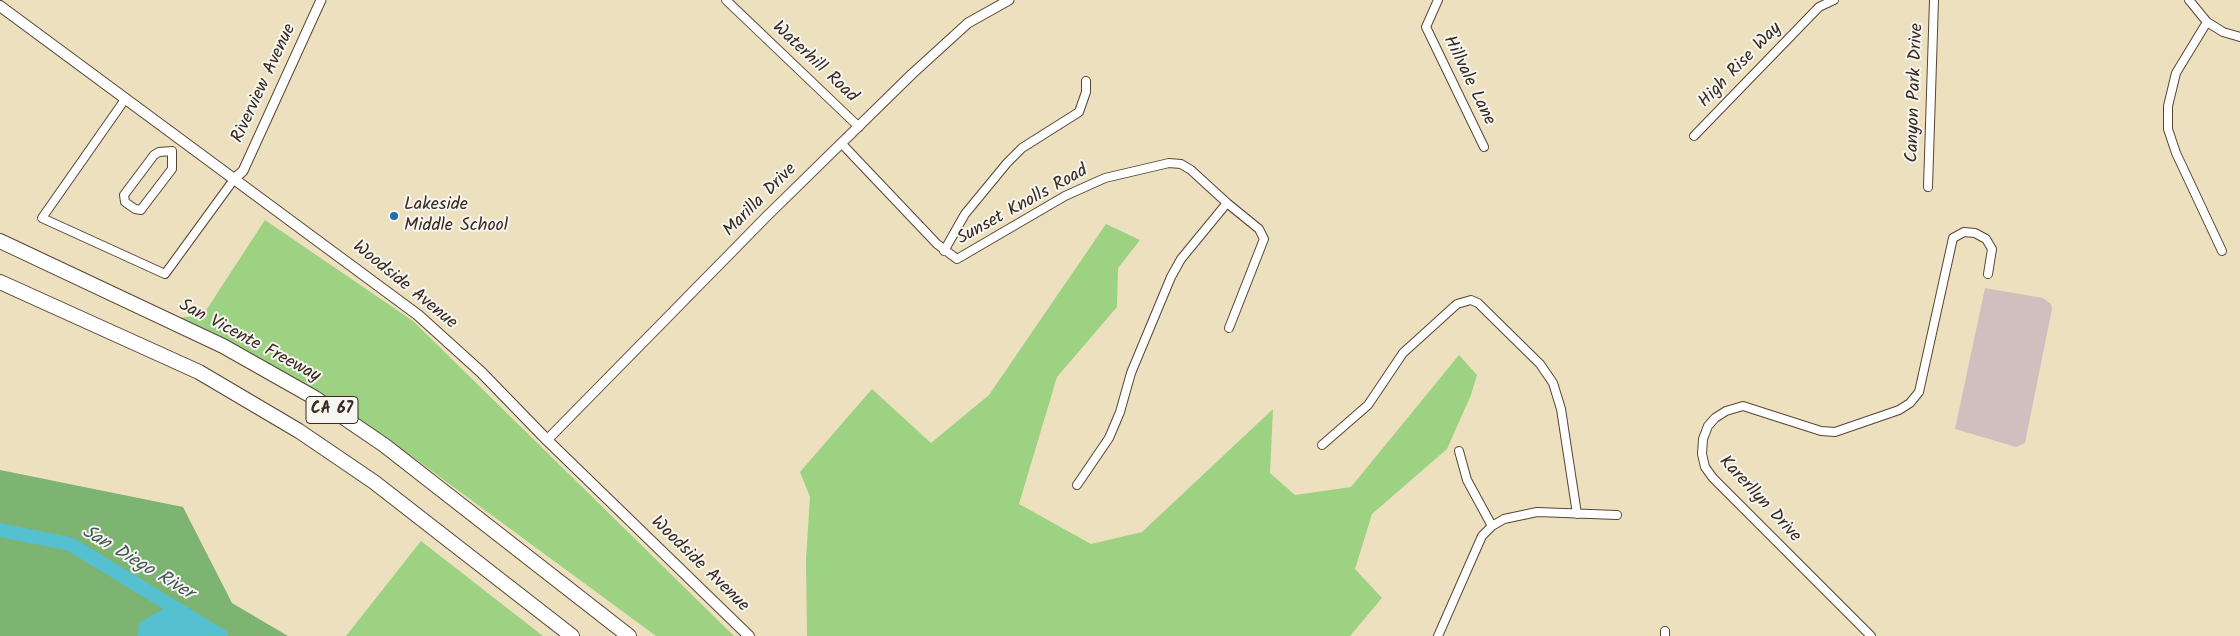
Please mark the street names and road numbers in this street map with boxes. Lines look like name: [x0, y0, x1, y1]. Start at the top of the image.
street label: Waterhill Road: [767, 18, 861, 108]
street label: High Rise Way: [1695, 19, 1787, 113]
street label: Riverview Avenue: [228, 21, 302, 147]
street label: Canyon Park Drive: [1903, 23, 1929, 163]
street label: Hillvale Lane: [1437, 33, 1499, 129]
street label: Marilla Drive: [720, 160, 802, 242]
street label: Sunset Knolls Road: [954, 161, 1092, 251]
street label: Woodside Avenue: [347, 237, 461, 335]
street label: San Vicente Freeway: [175, 296, 323, 388]
road number: CA 67: [306, 396, 358, 424]
street label: Karerllyn Drive: [1713, 452, 1805, 548]
street label: Woodside Avenue: [645, 513, 753, 617]

